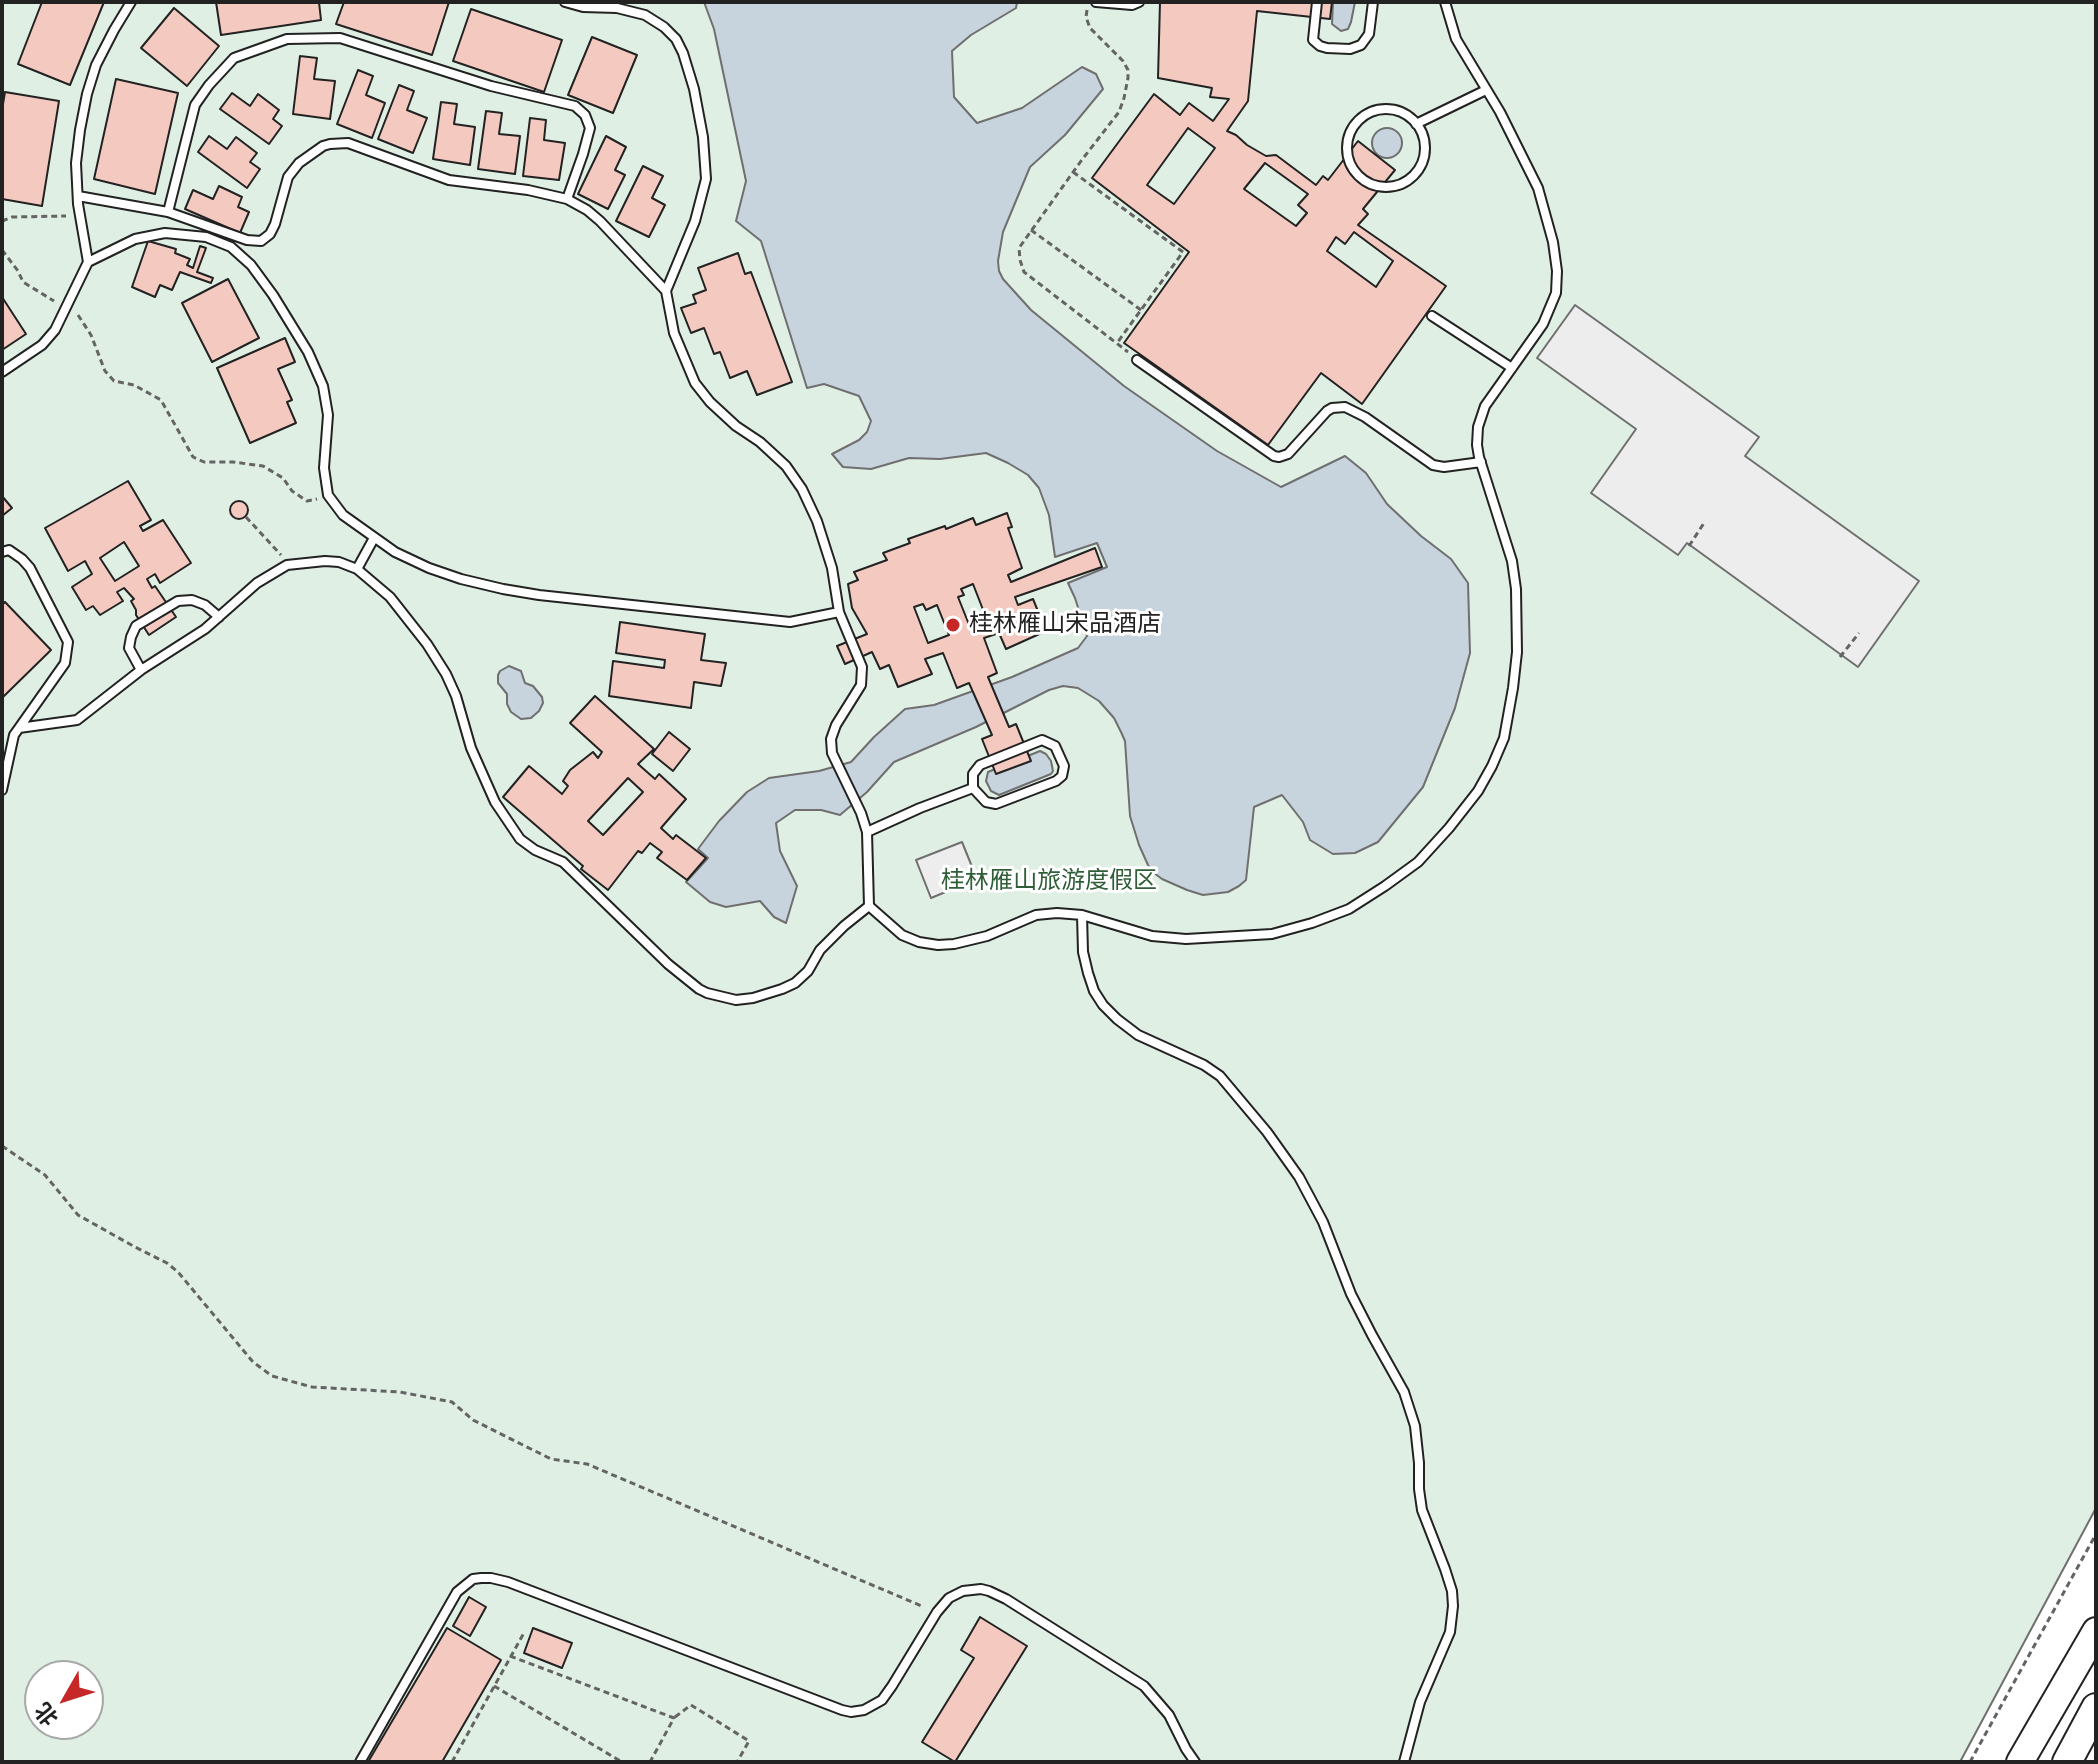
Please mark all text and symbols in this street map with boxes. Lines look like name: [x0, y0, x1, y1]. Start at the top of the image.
place label: 桂林雁山宋品酒店: [969, 611, 1161, 639]
marker: 桂林雁山宋品酒店: [944, 616, 962, 634]
park label: 桂林雁山旅游度假区: [941, 868, 1157, 896]
north arrow: [24, 1660, 104, 1740]
text: 北: [29, 1697, 64, 1731]

